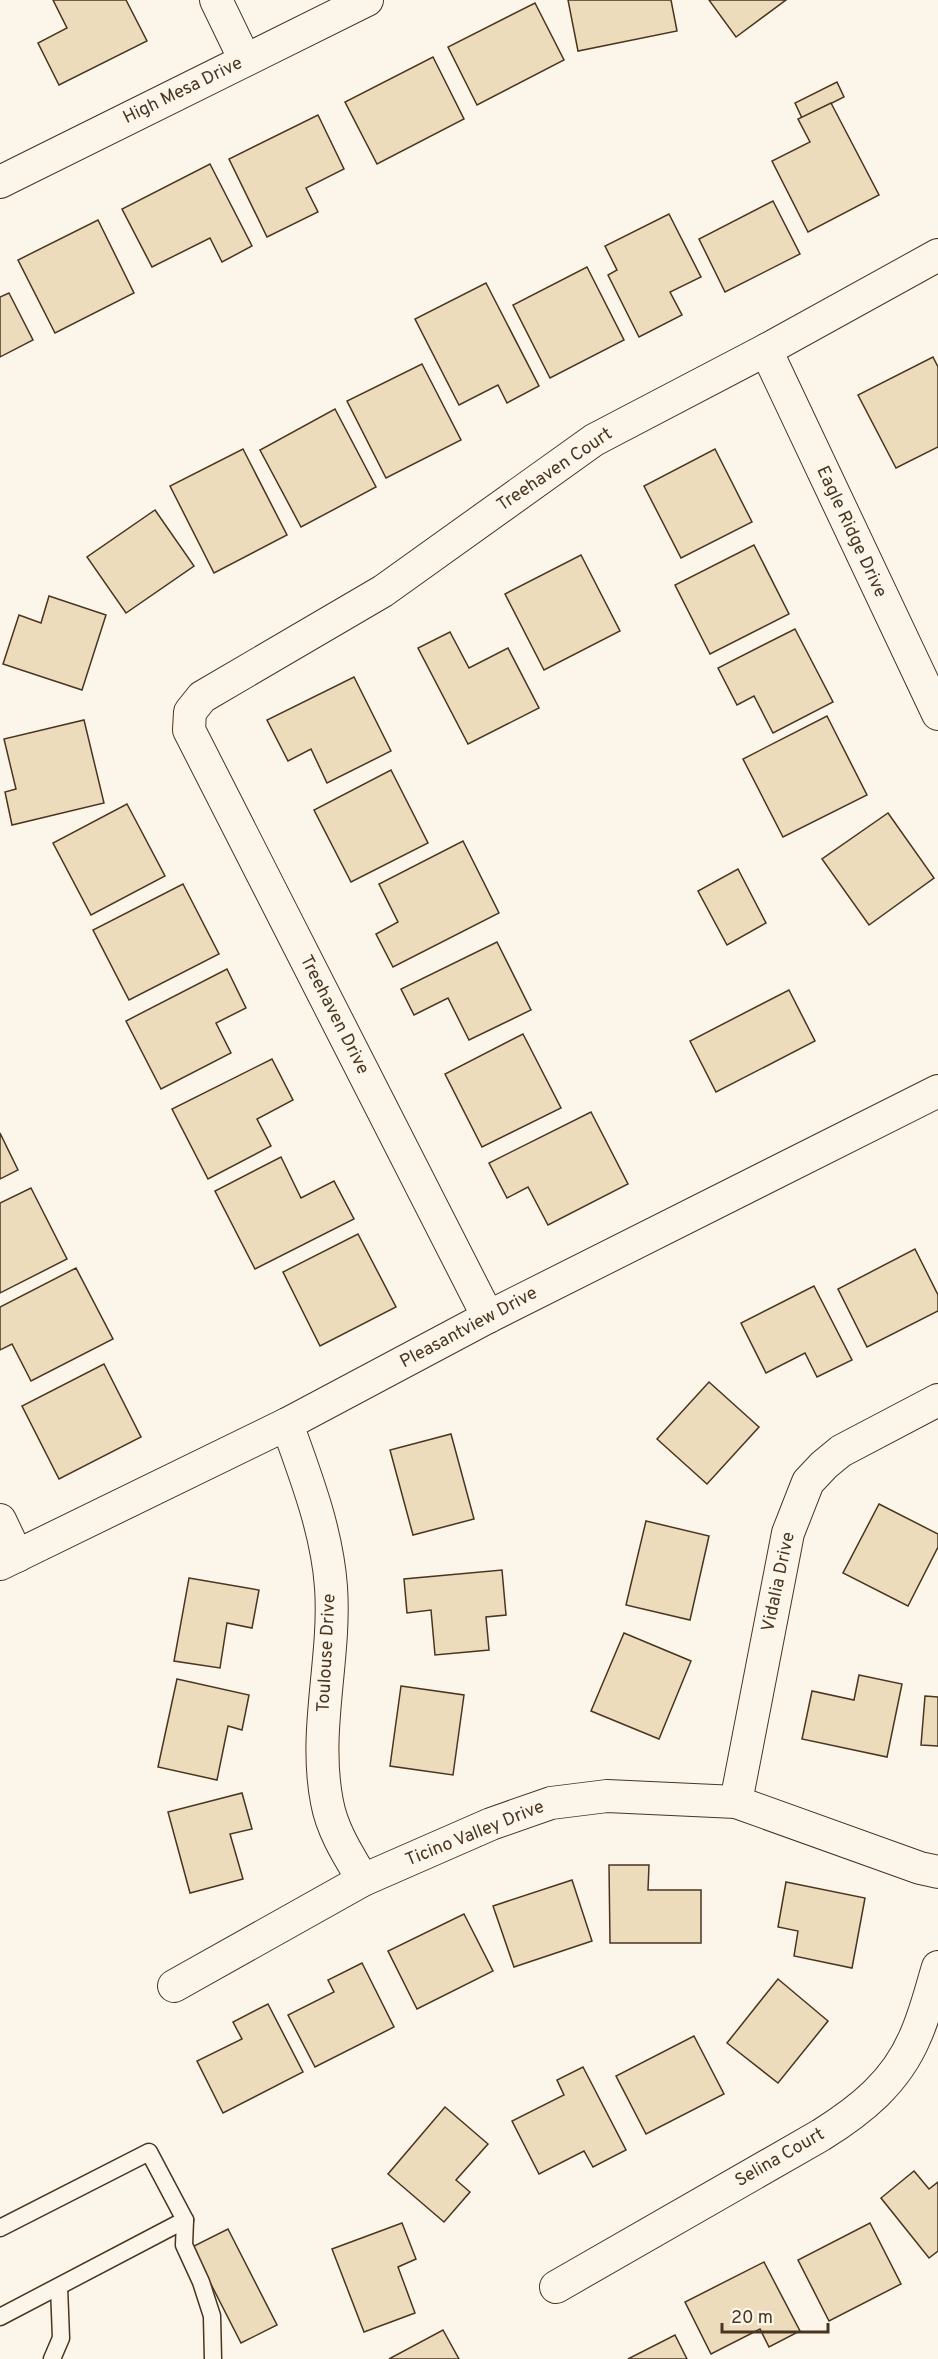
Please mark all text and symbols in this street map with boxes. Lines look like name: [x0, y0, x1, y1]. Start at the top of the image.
street label: High Mesa Drive: [119, 52, 247, 130]
street label: Treehaven Court: [493, 423, 617, 517]
street label: Eagle Ridge Drive: [810, 463, 892, 601]
street label: Treehaven Drive: [294, 951, 374, 1079]
street label: Pleasantview Drive: [396, 1282, 542, 1374]
street label: Vidalia Drive: [757, 1530, 801, 1634]
street label: Toulouse Drive: [312, 1593, 342, 1713]
street label: Ticino Valley Drive: [402, 1796, 548, 1872]
street label: Selina Court: [731, 2123, 829, 2193]
scale bar: [722, 2296, 828, 2334]
text: 20 m: [731, 2307, 773, 2330]

